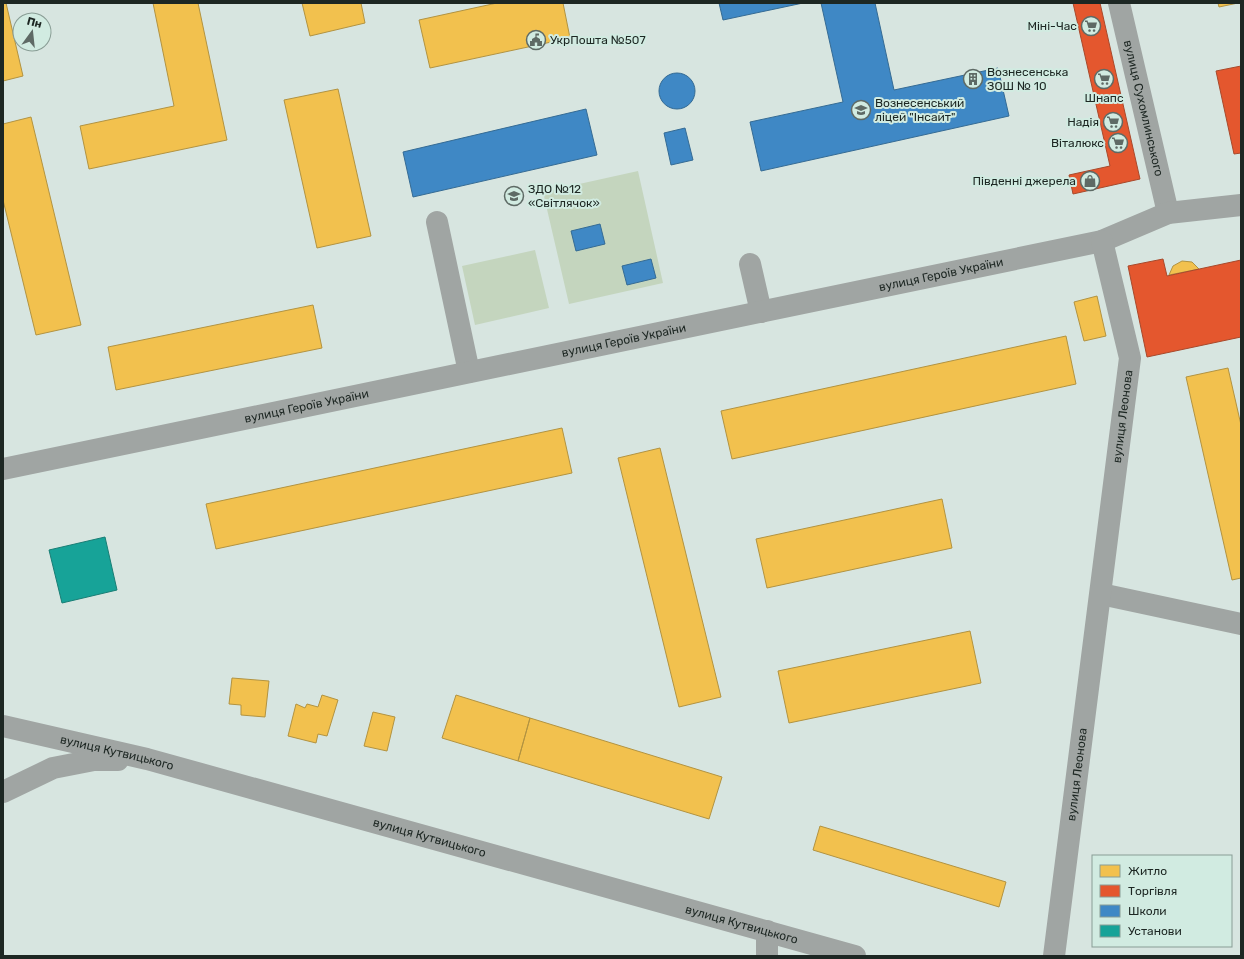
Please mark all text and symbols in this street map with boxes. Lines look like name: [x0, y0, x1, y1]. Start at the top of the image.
north arrow: [12, 12, 52, 52]
text: Пн: [25, 15, 43, 31]
supermarket icon: Міні-Час: [1080, 15, 1102, 37]
place label: Міні-Час: [1027, 19, 1077, 33]
public building icon: УкрПошта №507: [525, 29, 547, 51]
place label: УкрПошта №507: [550, 33, 646, 47]
street label: вулиця Сухомлинського: [1121, 39, 1166, 178]
place label: Вознесенська ЗОШ № 10: [987, 65, 1068, 93]
building icon: Вознесенська ЗОШ № 10: [962, 68, 984, 90]
supermarket icon: Шнапс: [1093, 68, 1115, 90]
place label: Шнапс: [1084, 91, 1124, 105]
place label: Вознесенський ліцей "Інсайт": [875, 96, 964, 124]
school or university icon: Вознесенський ліцей "Інсайт": [850, 99, 872, 121]
supermarket icon: Надія: [1102, 111, 1124, 133]
place label: Надія: [1067, 115, 1099, 129]
supermarket icon: Віталюкс: [1107, 132, 1129, 154]
place label: Віталюкс: [1051, 136, 1104, 150]
shop icon: Південні джерела: [1079, 170, 1101, 192]
place label: Південні джерела: [973, 174, 1076, 188]
place label: ЗДО №12 «Світлячок»: [528, 182, 600, 210]
school or university icon: ЗДО №12 «Світлячок»: [503, 185, 525, 207]
street label: вулиця Героїв України: [878, 255, 1004, 294]
street label: вулиця Героїв України: [560, 320, 687, 360]
street label: вулиця Леонова: [1110, 369, 1135, 464]
street label: вулиця Героїв України: [243, 386, 370, 426]
street label: вулиця Леонова: [1064, 727, 1090, 822]
street label: вулиця Кутвицького: [59, 732, 175, 773]
street label: вулиця Кутвицького: [372, 815, 488, 860]
legend: [1092, 855, 1232, 947]
text: Житло: [1128, 864, 1167, 878]
text: Торгівля: [1128, 884, 1177, 898]
street label: вулиця Кутвицького: [684, 902, 800, 947]
text: Школи: [1128, 904, 1167, 918]
text: Установи: [1128, 924, 1182, 938]

